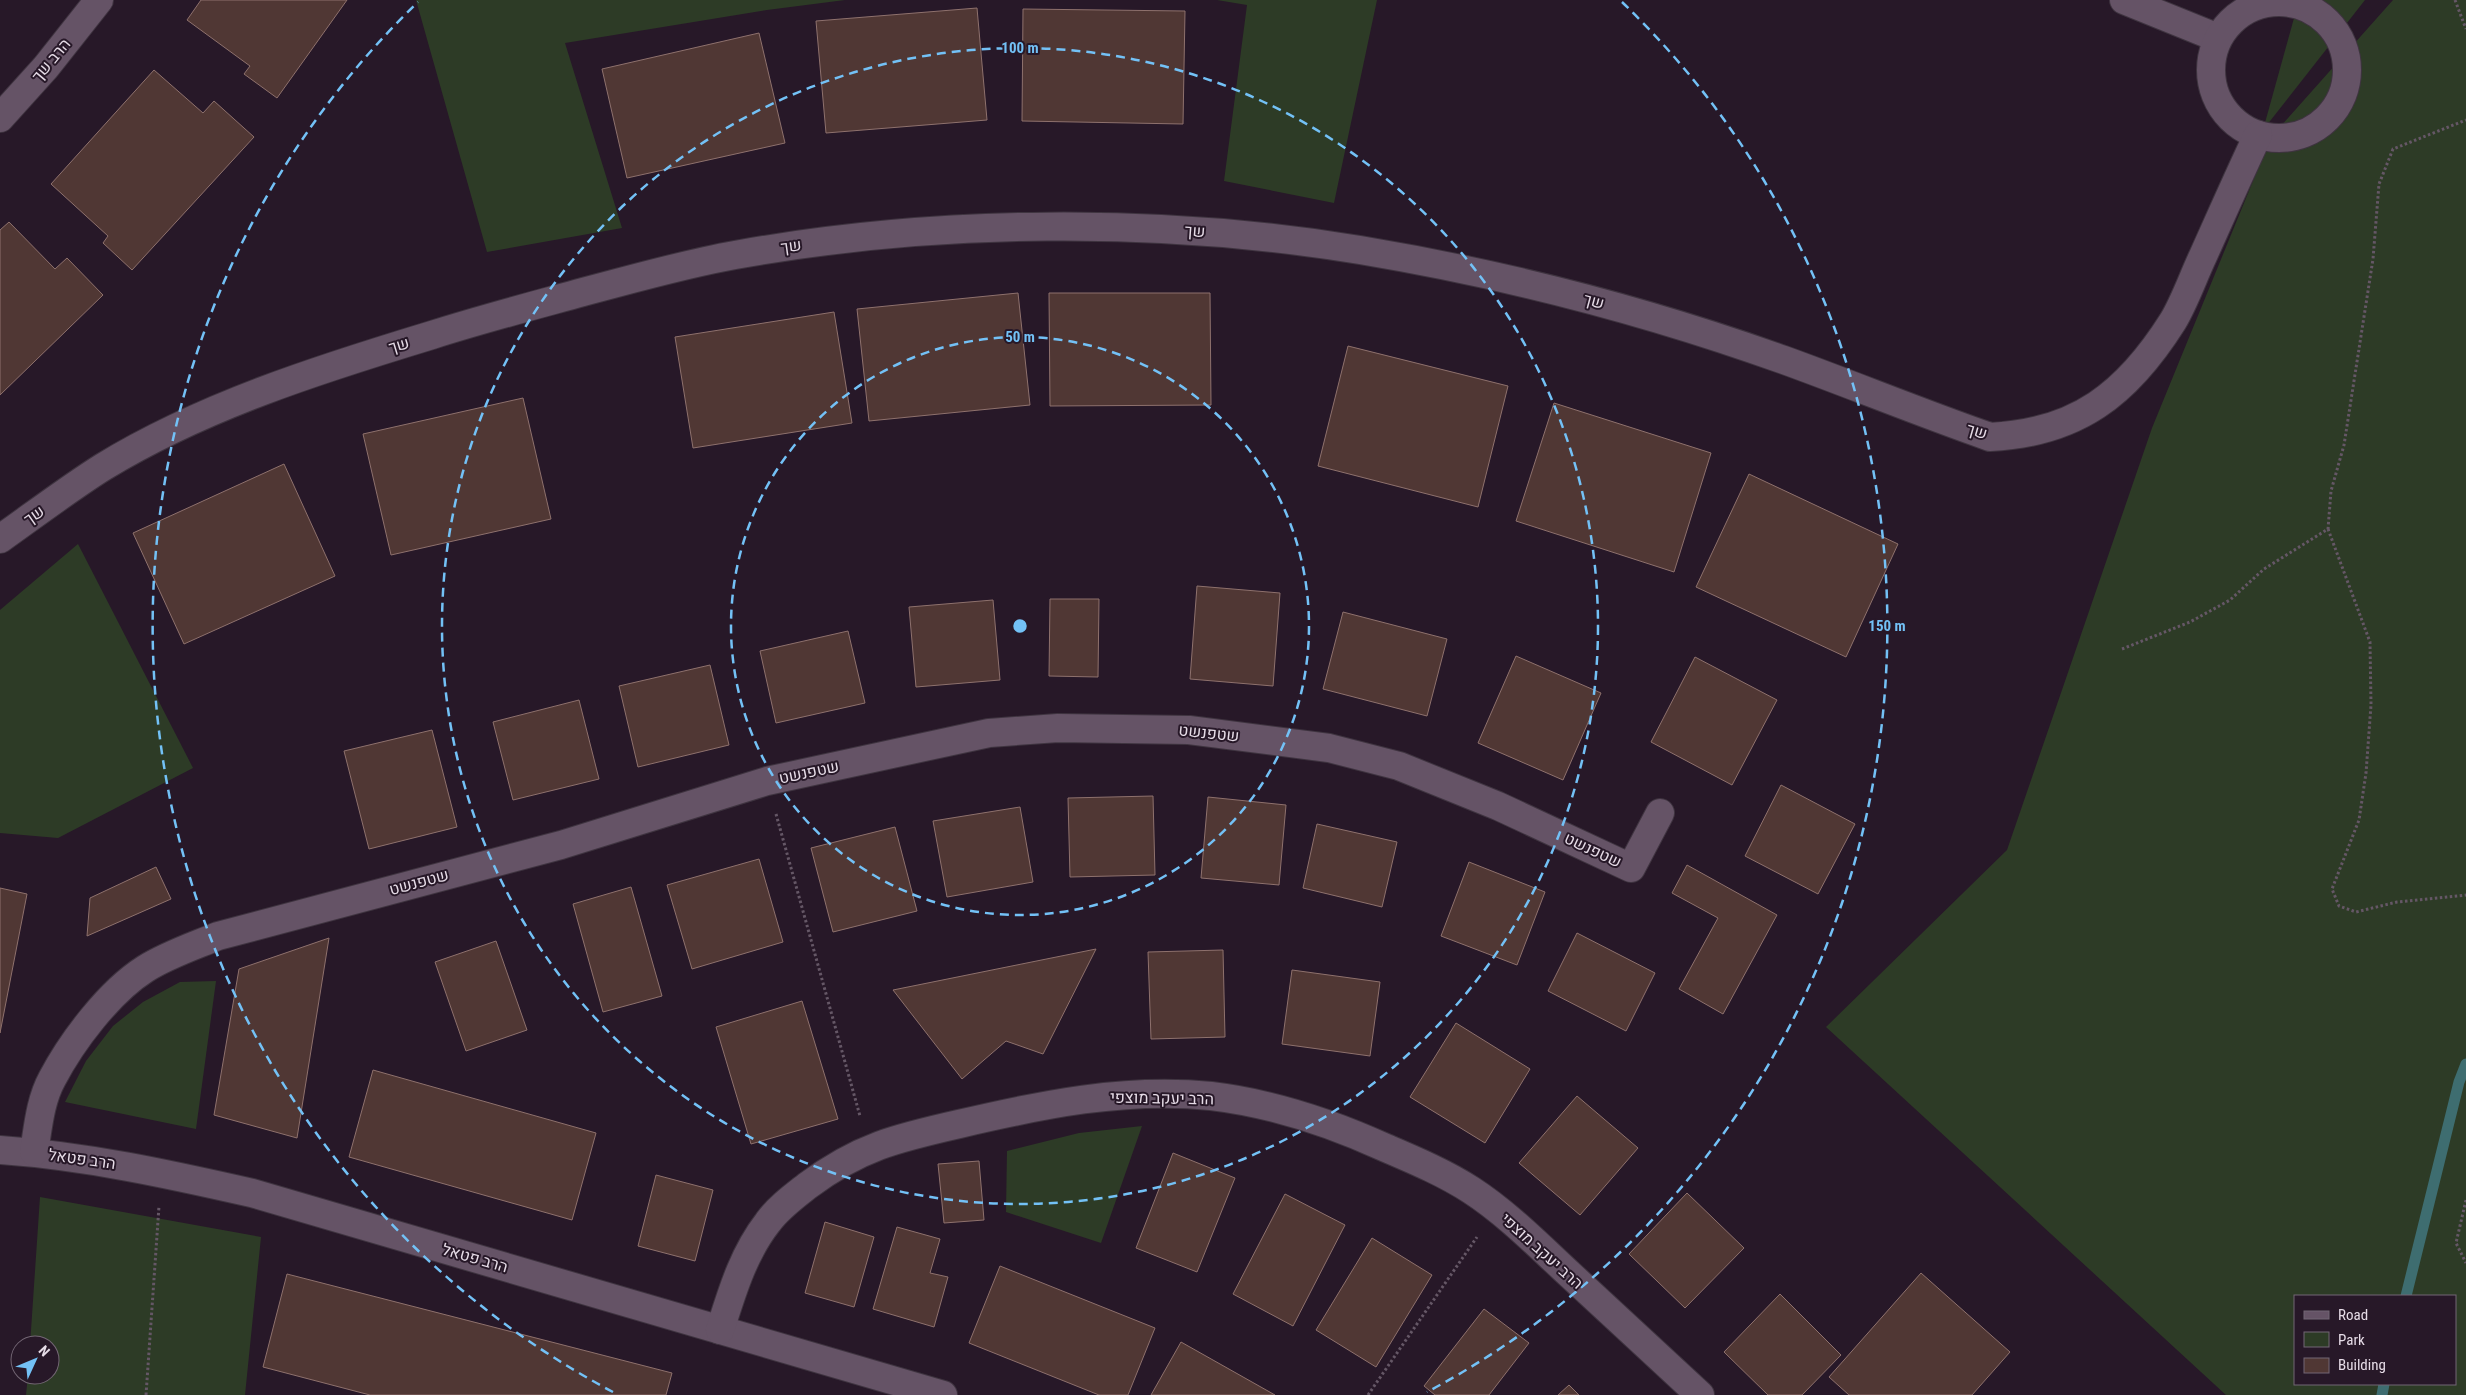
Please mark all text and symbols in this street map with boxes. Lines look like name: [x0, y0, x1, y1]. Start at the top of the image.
street label: הרב שך: [28, 35, 74, 85]
text: 100 m: [1001, 39, 1039, 57]
street label: שך: [1184, 221, 1206, 241]
street label: שך: [779, 235, 803, 257]
street label: שך: [1582, 289, 1606, 313]
text: 50 m: [1005, 328, 1035, 346]
street label: שך: [386, 333, 412, 357]
street label: שך: [1964, 419, 1990, 443]
street label: שך: [20, 501, 48, 529]
centre of rings: [1011, 617, 1029, 635]
text: 150 m: [1868, 617, 1906, 635]
street label: שטפנשט: [1178, 720, 1240, 746]
street label: שטפנשט: [777, 756, 841, 788]
street label: שטפנשט: [1561, 829, 1625, 871]
street label: שטפנשט: [387, 865, 451, 899]
street label: הרב יעקב מוצפי: [1110, 1088, 1214, 1108]
street label: הרב פטאל: [47, 1145, 117, 1173]
street label: הרב יעקב מוצפי: [1497, 1209, 1587, 1293]
street label: הרב פטאל: [440, 1240, 510, 1276]
legend: [2294, 1295, 2456, 1385]
text: Road: [2338, 1306, 2368, 1324]
text: Park: [2338, 1331, 2365, 1349]
north arrow: [10, 1335, 60, 1385]
text: N: [36, 1342, 53, 1360]
text: Building: [2338, 1356, 2386, 1374]

